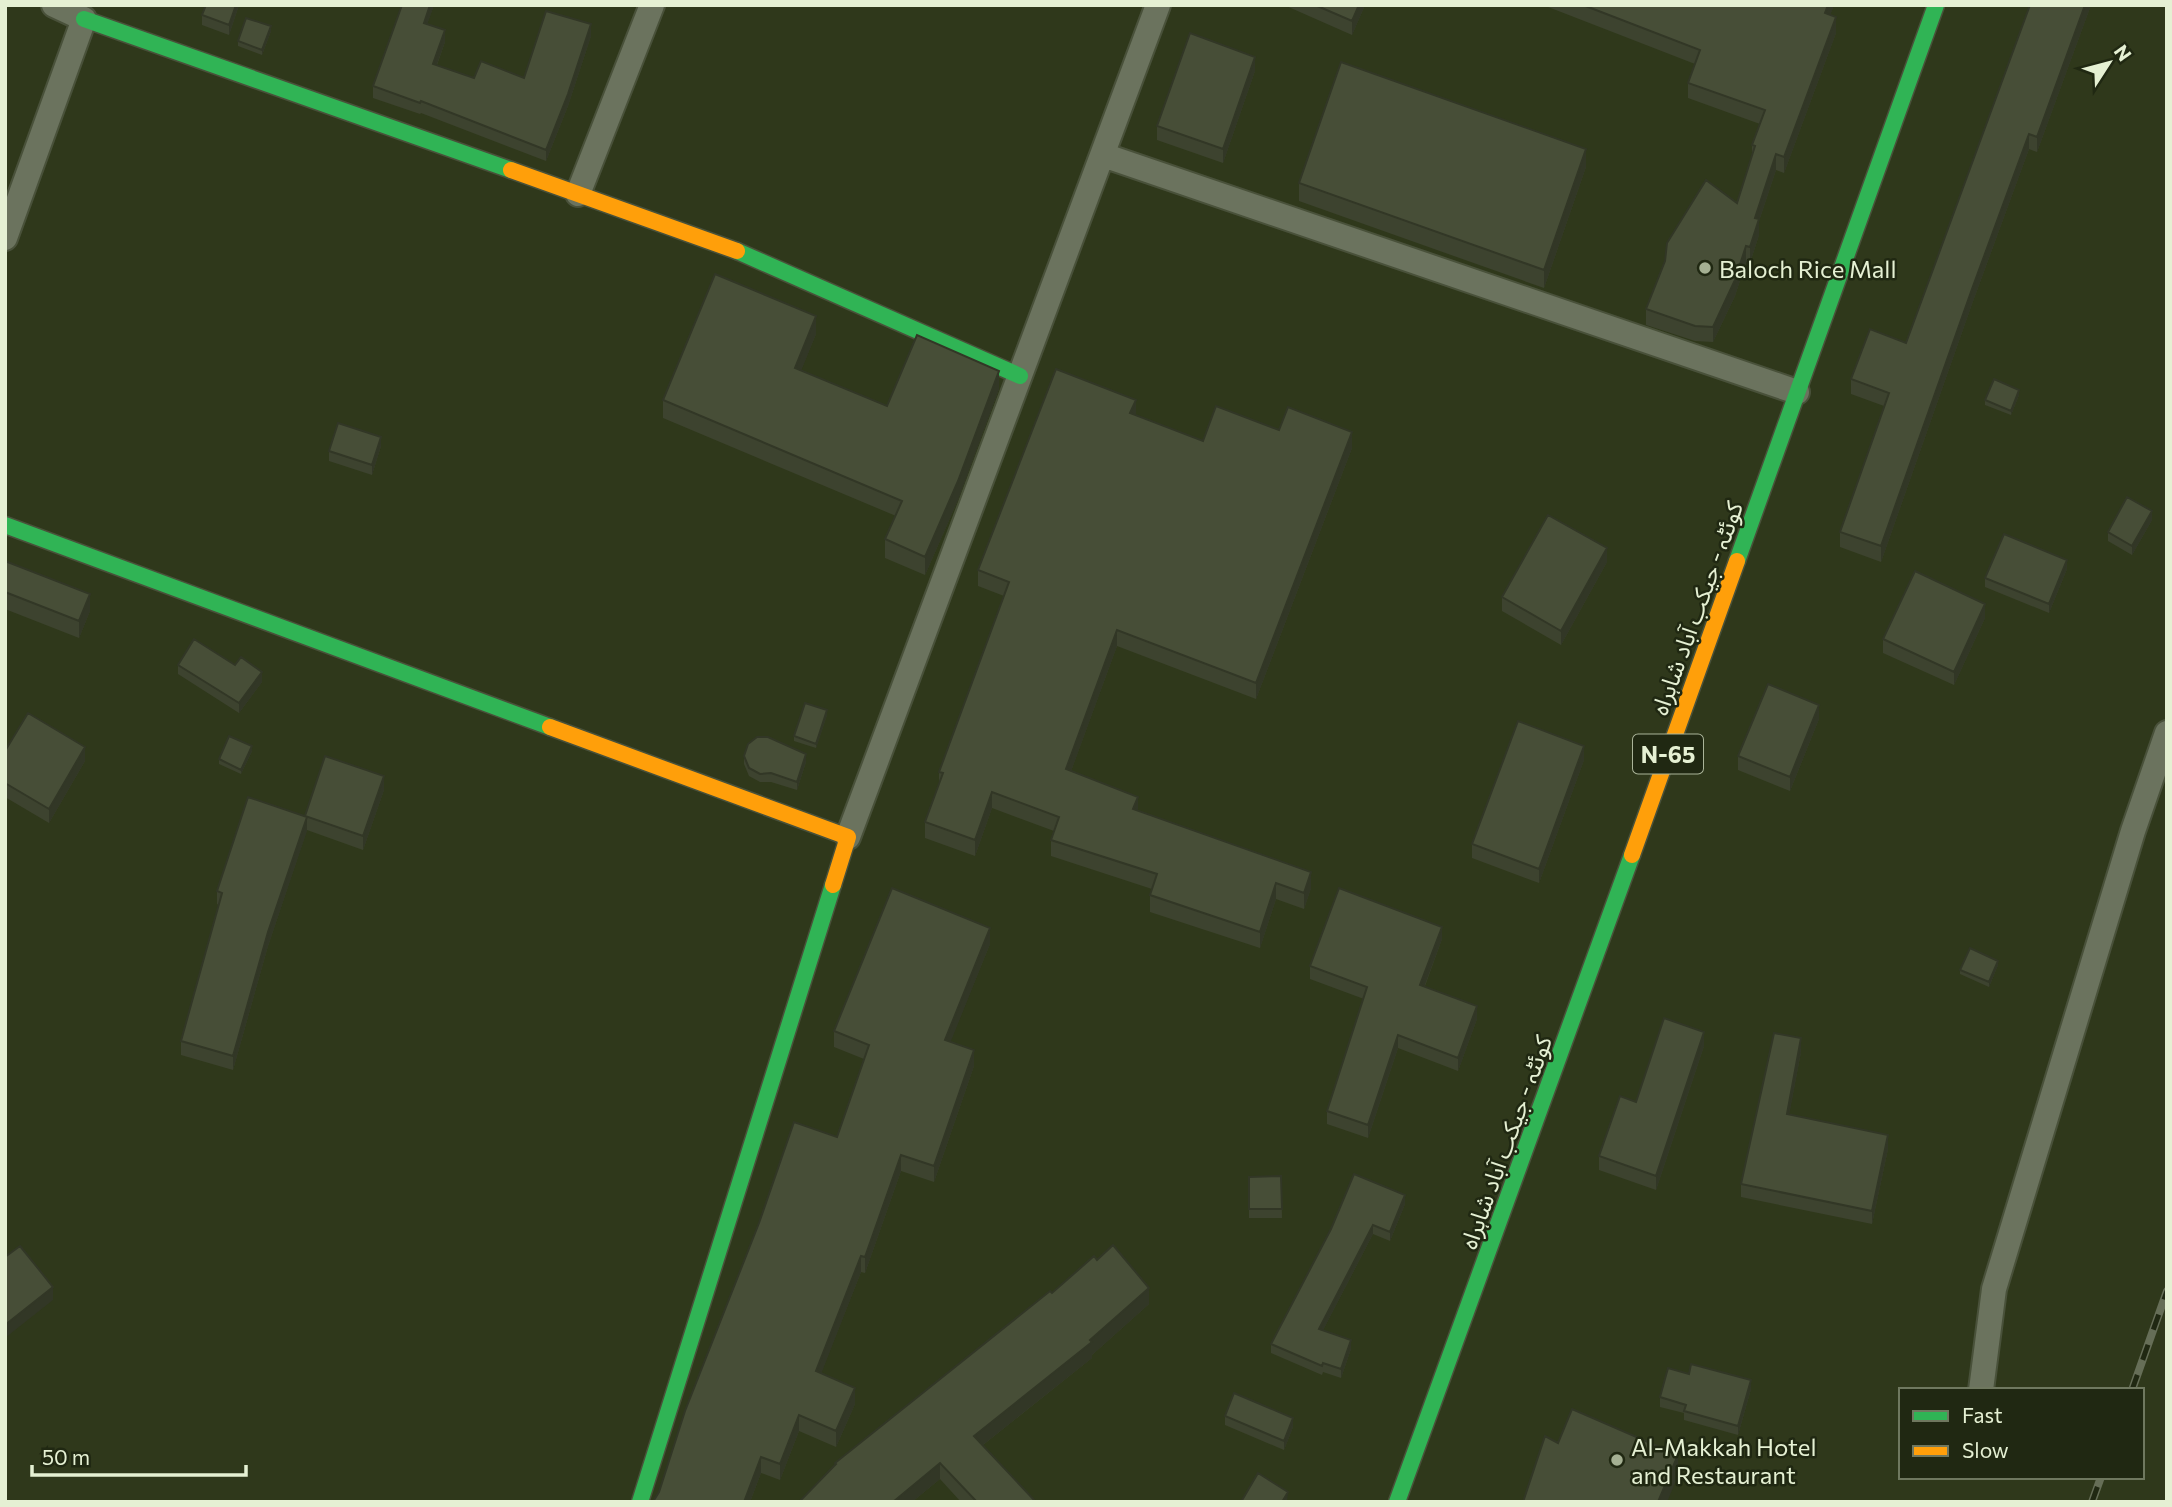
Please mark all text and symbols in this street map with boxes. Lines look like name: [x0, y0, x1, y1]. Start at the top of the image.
north arrow: [2074, 28, 2144, 98]
text: N: [2110, 40, 2137, 65]
place label: Baloch Rice Mall: [1719, 254, 1897, 283]
marker: Baloch Rice Mall: [1697, 260, 1713, 276]
street label: کوئٹہ - جیکب آباد شاہراہ: [1644, 496, 1749, 719]
road number: N-65: [1633, 734, 1703, 774]
street label: کوئٹہ - جیکب آباد شاہراہ: [1453, 1030, 1558, 1253]
legend: [1899, 1388, 2144, 1479]
text: Fast: [1962, 1402, 2003, 1427]
place label: Al-Makkah Hotel and Restaurant: [1631, 1432, 1817, 1489]
scale bar: [32, 1434, 245, 1478]
text: Slow: [1962, 1437, 2009, 1462]
text: 50 m: [42, 1444, 90, 1469]
marker: Al-Makkah Hotel and Restaurant: [1609, 1452, 1625, 1468]

